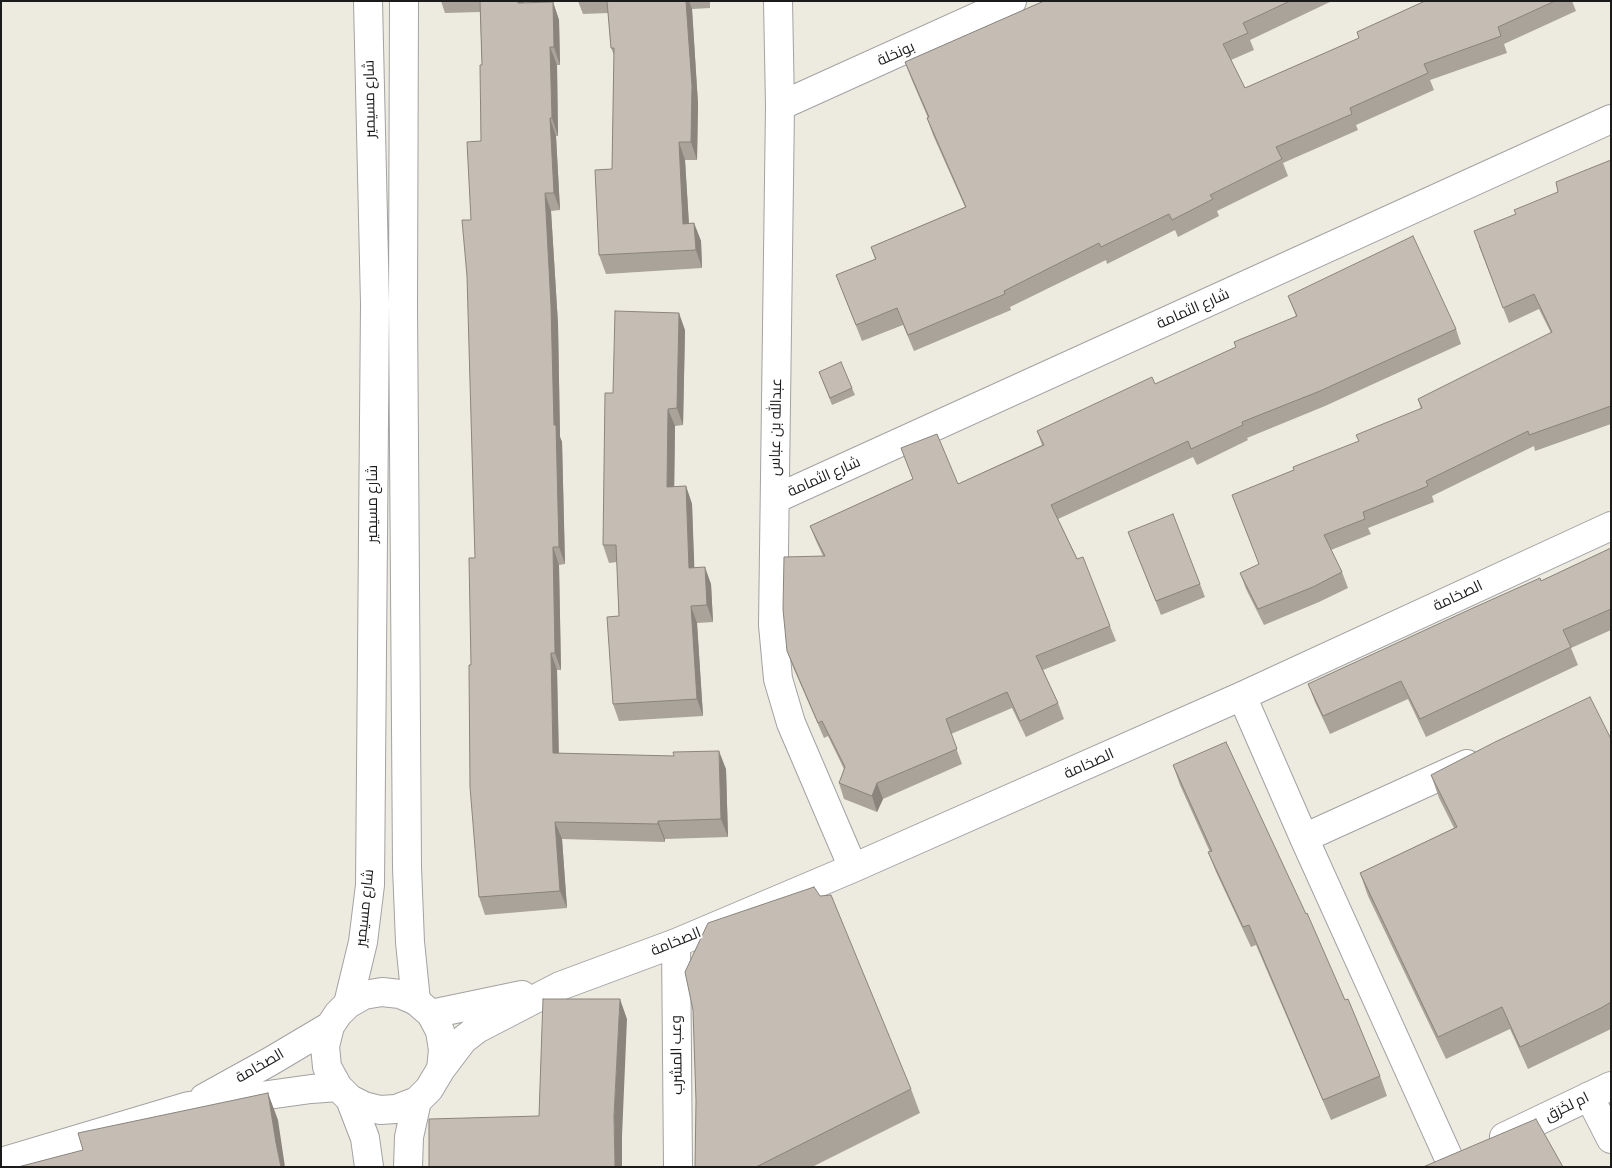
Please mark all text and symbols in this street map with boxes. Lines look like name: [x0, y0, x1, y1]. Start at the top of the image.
street label: بونخلة: [875, 38, 917, 70]
street label: شارع مسيمير: [360, 60, 380, 138]
street label: شارع الثمامة: [1154, 285, 1232, 333]
street label: عبدالله بن عباس: [766, 378, 786, 476]
street label: شارع الثمامة: [785, 453, 863, 501]
street label: شارع مسيمير: [364, 465, 382, 543]
street label: الصخامة: [1430, 577, 1486, 615]
street label: الصخامة: [1061, 745, 1117, 783]
street label: شارع مسيمير: [352, 868, 378, 948]
street label: الصخامة: [648, 924, 704, 960]
street label: وعب المشرب: [667, 1015, 687, 1095]
street label: الصخامة: [233, 1045, 287, 1087]
street label: ام لخَرَق: [1542, 1089, 1592, 1125]

